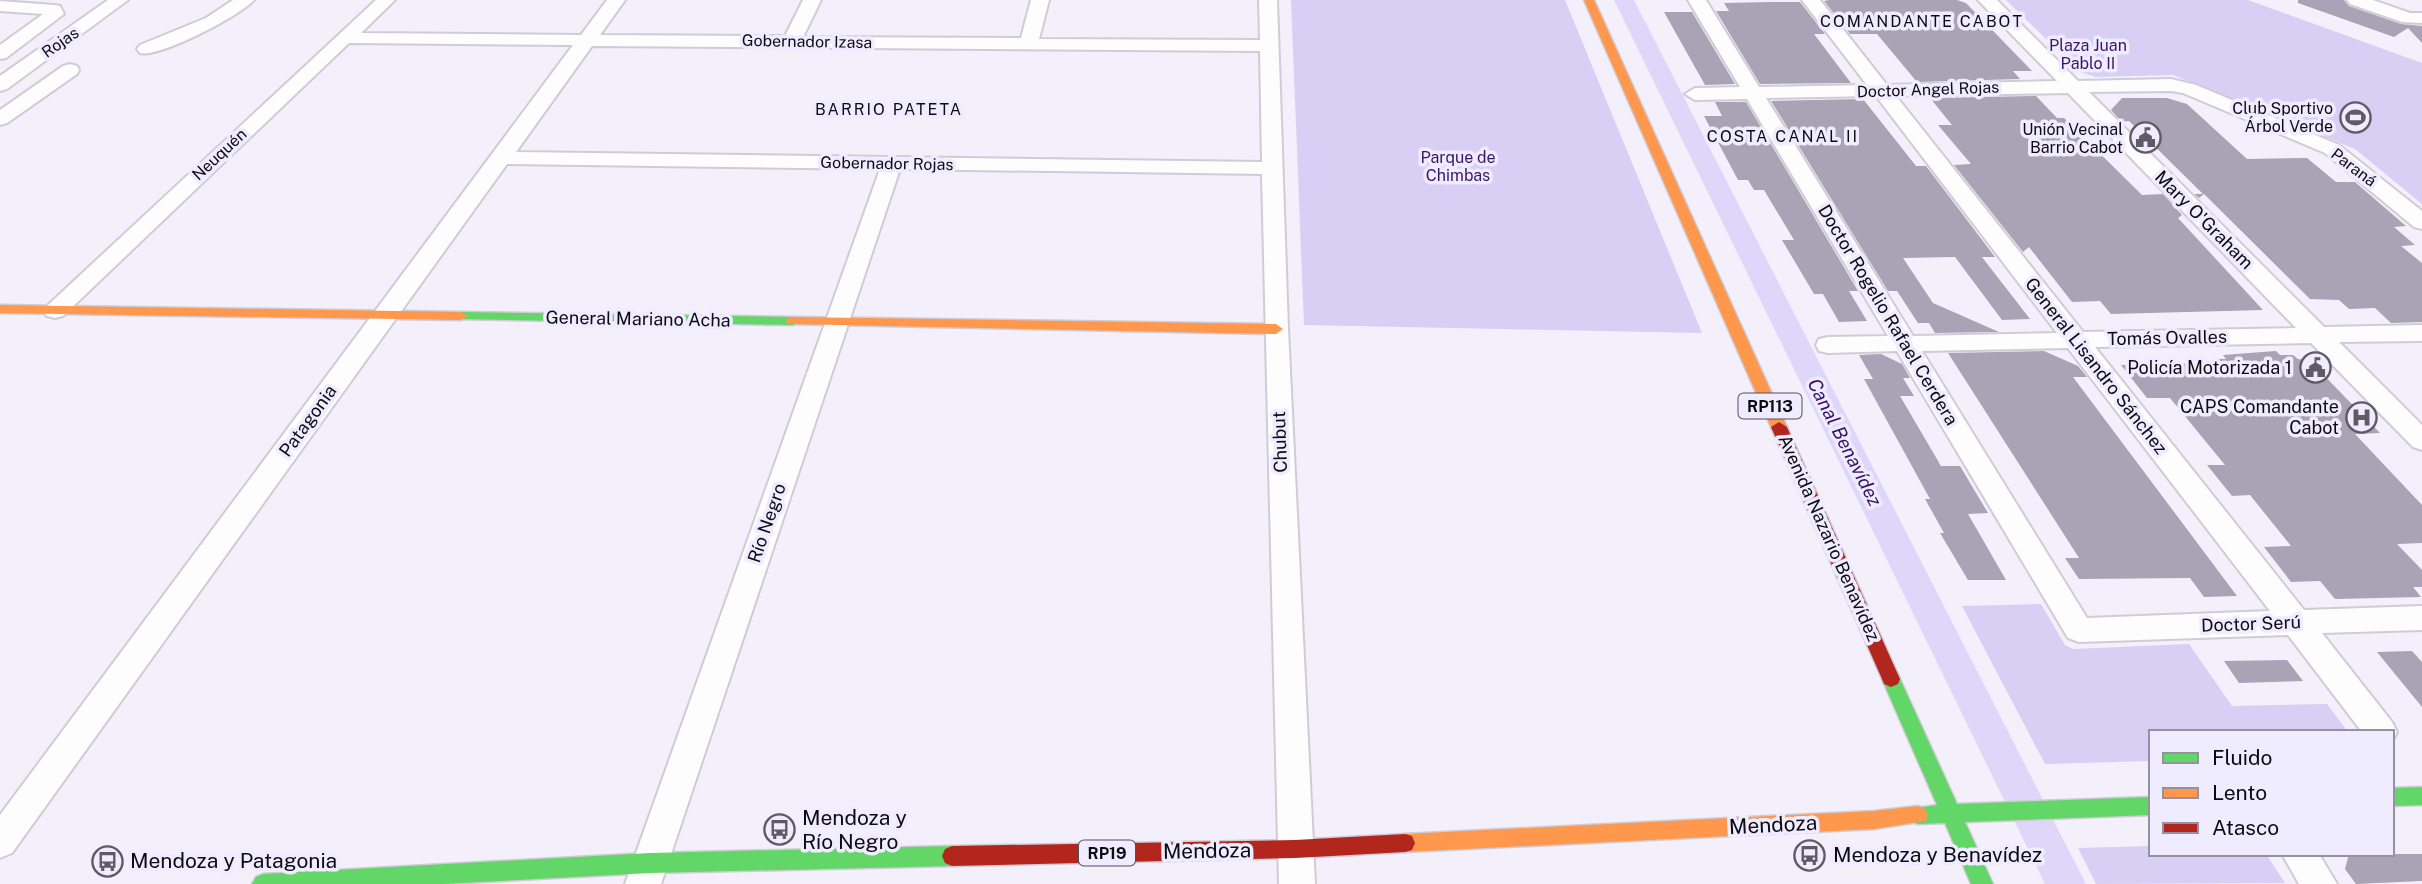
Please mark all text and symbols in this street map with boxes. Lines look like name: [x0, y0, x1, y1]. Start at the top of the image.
district label: COMANDANTE CABOT: [1820, 12, 2024, 31]
street label: Rojas: [38, 23, 82, 62]
street label: Gobernador Izasa: [742, 31, 872, 52]
park label: Plaza Juan Pablo II: [2049, 36, 2127, 73]
street label: Doctor Angel Rojas: [1857, 78, 2000, 101]
place label: Club Sportivo Árbol Verde: [2232, 99, 2333, 136]
district label: BARRIO PATETA: [815, 100, 963, 119]
sports icon: Club Sportivo Árbol Verde: [2339, 100, 2373, 134]
place label: Unión Vecinal Barrio Cabot: [2022, 120, 2123, 157]
public building icon: Unión Vecinal Barrio Cabot: [2129, 121, 2163, 155]
street label: Neuquén: [188, 124, 250, 184]
district label: COSTA CANAL II: [1707, 127, 1859, 146]
street label: Paraná: [2327, 144, 2380, 191]
park label: Parque de Chimbas: [1420, 148, 1496, 185]
street label: Gobernador Rojas: [820, 153, 954, 174]
street label: Mary O'Graham: [2151, 166, 2258, 273]
street label: Doctor Rogelio Rafael Cerdera: [1814, 201, 1963, 429]
street label: General Lisandro Sánchez: [2021, 273, 2172, 458]
street label: General Mariano Acha: [545, 306, 731, 331]
street label: Tomás Ovalles: [2107, 326, 2227, 349]
public building icon: Policía Motorizada 1: [2298, 351, 2332, 385]
place label: Policía Motorizada 1: [2127, 357, 2292, 378]
water label: Canal Benavídez: [1803, 375, 1887, 510]
street label: Patagonia: [275, 381, 341, 461]
road number: RP113: [1738, 394, 1802, 418]
place label: CAPS Comandante Cabot: [2180, 396, 2339, 438]
hospital icon: CAPS Comandante Cabot: [2345, 400, 2379, 434]
street label: Chubut: [1268, 411, 1291, 473]
street label: Avenida Nazario Benavídez: [1774, 431, 1885, 644]
street label: Río Negro: [743, 480, 790, 565]
street label: Doctor Serú: [2201, 611, 2301, 636]
legend: [2149, 730, 2394, 856]
text: Fluido: [2212, 745, 2272, 770]
text: Lento: [2212, 780, 2267, 805]
place label: Mendoza y Río Negro: [802, 805, 907, 854]
street label: Mendoza: [1728, 810, 1818, 839]
bus stop icon: Mendoza y Río Negro: [762, 813, 796, 847]
text: Atasco: [2212, 815, 2279, 840]
street label: Mendoza: [1163, 837, 1251, 864]
bus stop icon: Mendoza y Benavídez: [1793, 838, 1827, 872]
road number: RP19: [1079, 840, 1135, 866]
place label: Mendoza y Benavídez: [1833, 842, 2042, 867]
bus stop icon: Mendoza y Patagonia: [90, 844, 124, 878]
place label: Mendoza y Patagonia: [130, 848, 337, 873]

